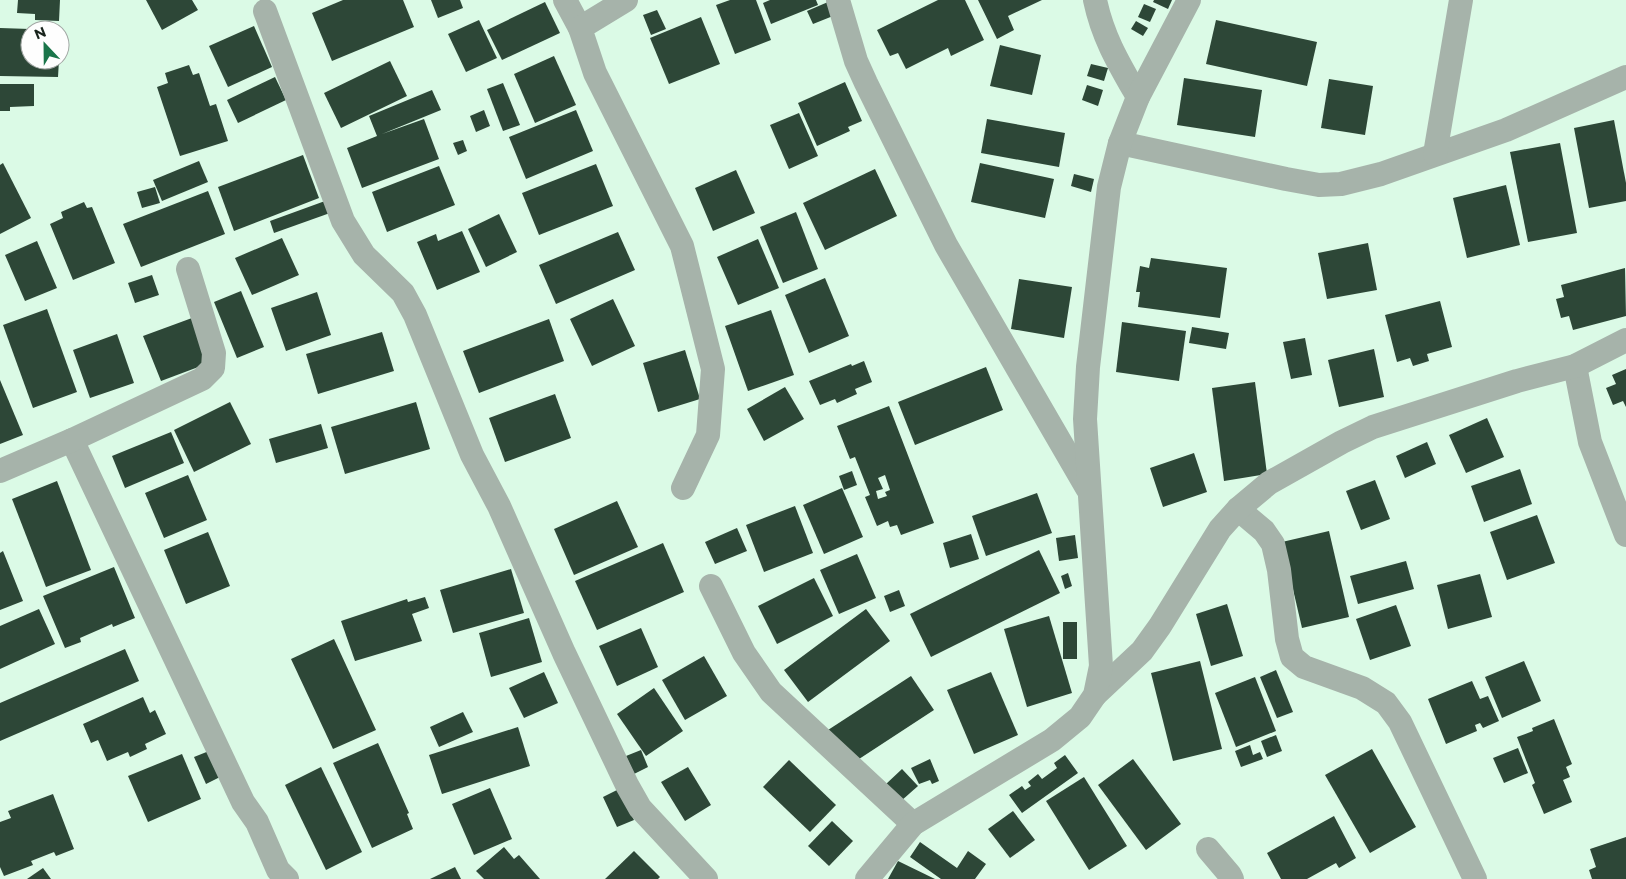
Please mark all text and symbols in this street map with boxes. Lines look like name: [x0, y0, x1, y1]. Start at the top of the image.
north arrow: [20, 20, 70, 70]
text: N: [32, 22, 49, 43]

